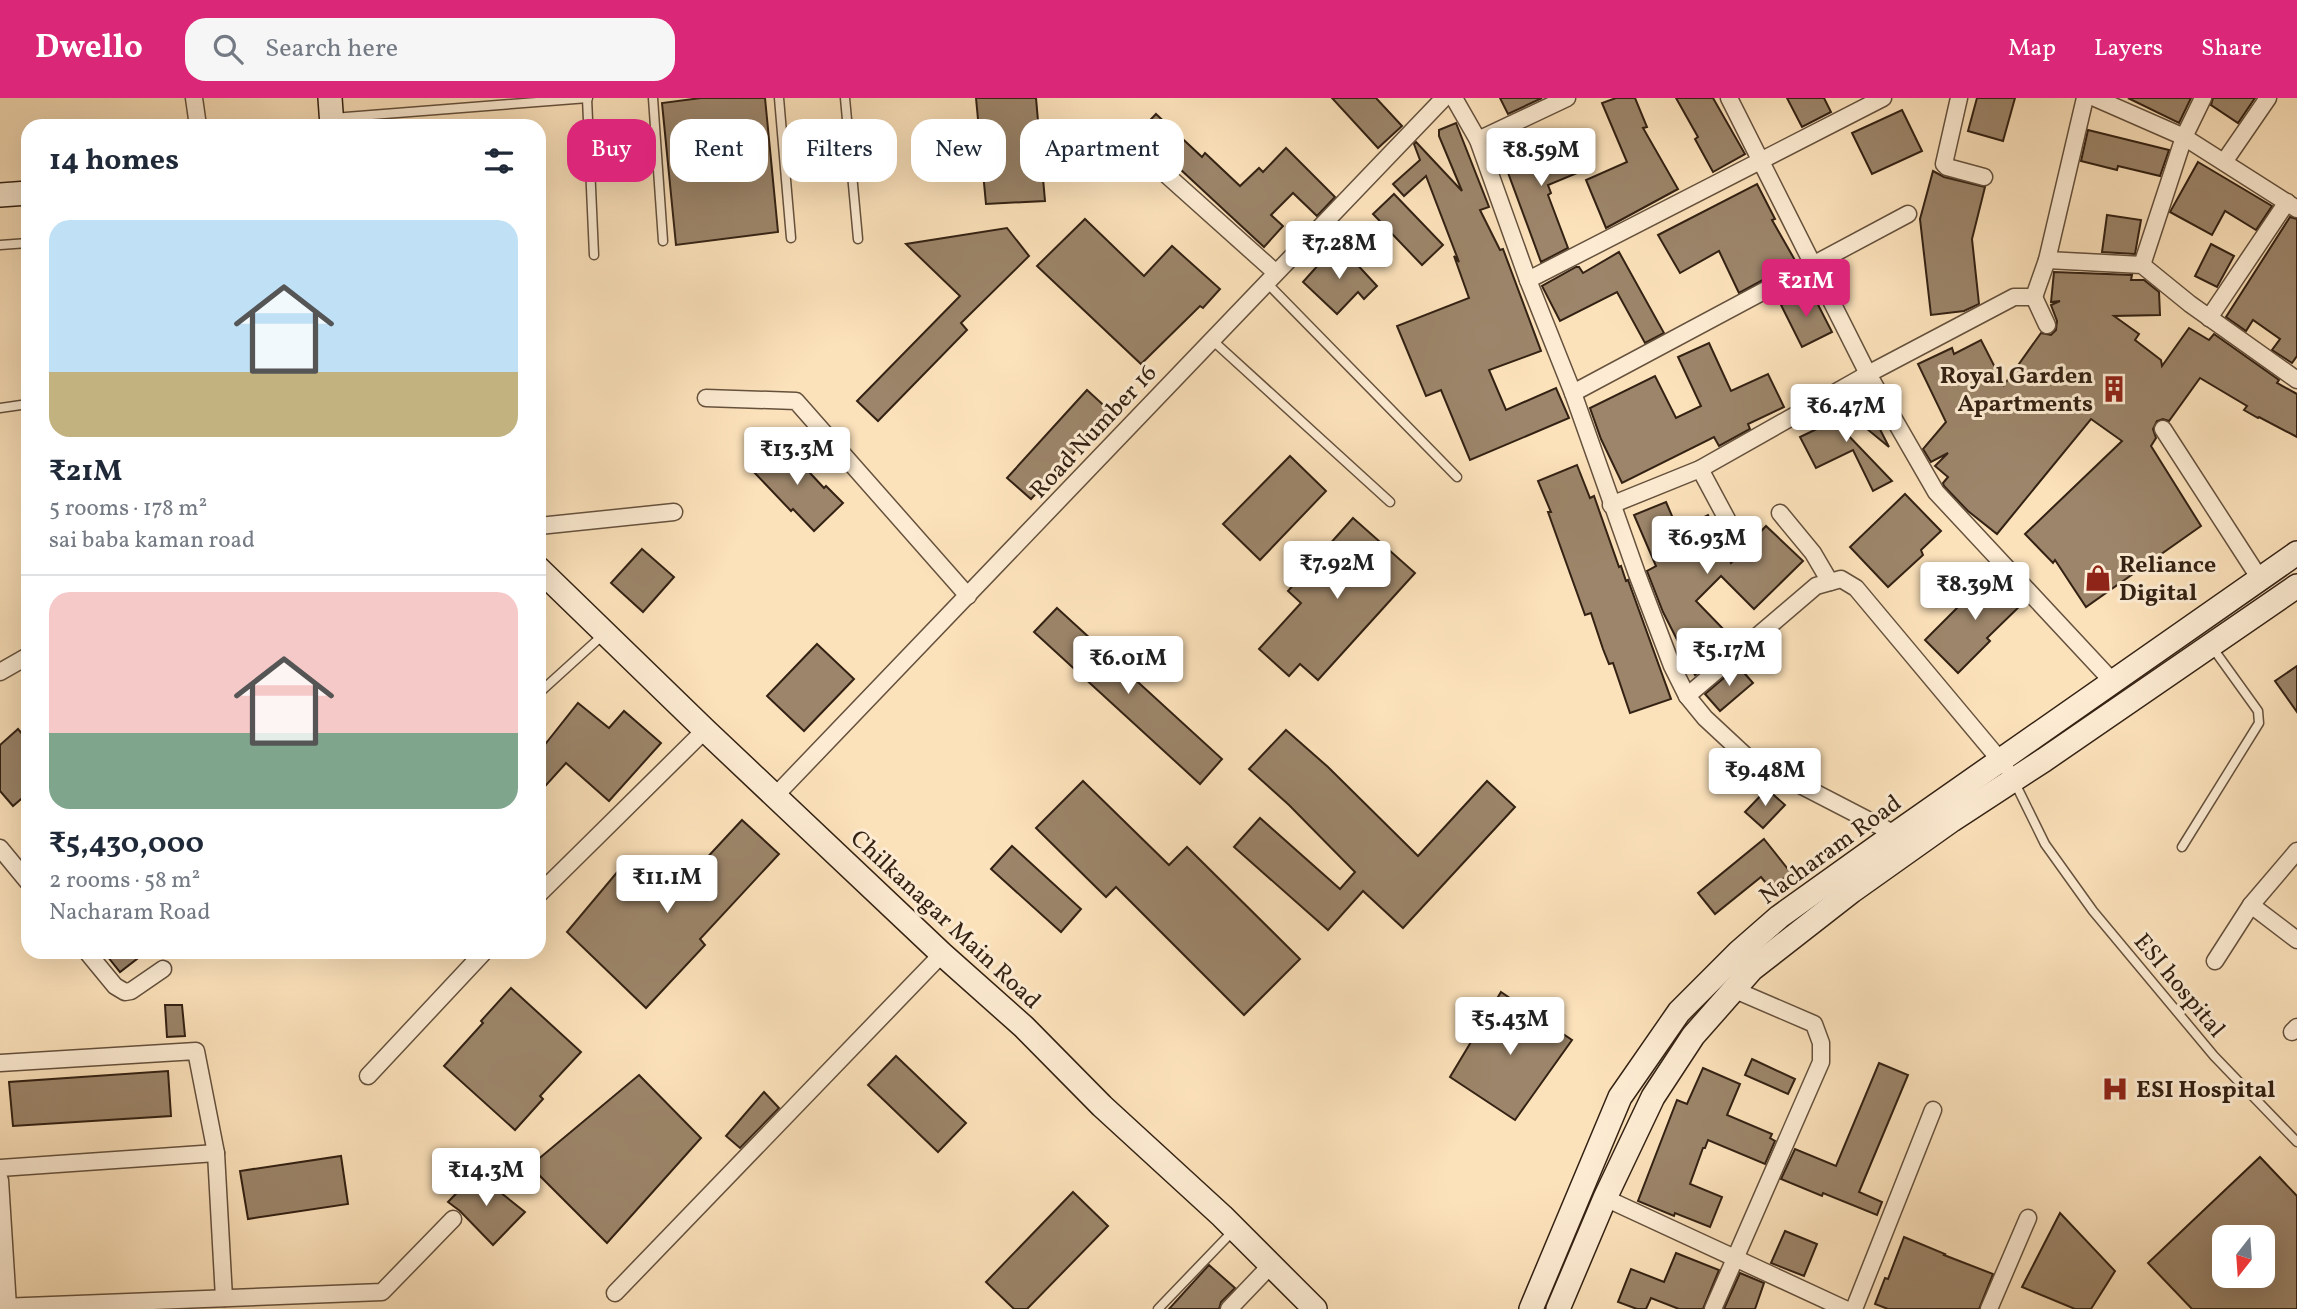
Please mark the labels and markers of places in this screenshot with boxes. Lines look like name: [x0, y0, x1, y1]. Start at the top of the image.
pin: ₹8.59M: [1484, 129, 1598, 188]
pin: ₹7.28M: [1282, 222, 1396, 281]
pin: ₹21M: [1765, 260, 1847, 319]
place label: Royal Garden Apartments: [1940, 360, 2093, 422]
building icon: Royal Garden Apartments: [2099, 374, 2129, 404]
pin: ₹6.47M: [1789, 384, 1903, 444]
pin: ₹13.3M: [740, 428, 854, 487]
pin: ₹6.93M: [1650, 517, 1764, 576]
pin: ₹7.92M: [1280, 542, 1394, 601]
place label: Reliance Digital: [2119, 549, 2216, 611]
pin: ₹8.39M: [1918, 562, 2032, 622]
shop icon: Reliance Digital: [2083, 563, 2113, 593]
pin: ₹5.17M: [1672, 628, 1786, 688]
pin: ₹6.01M: [1071, 636, 1185, 696]
pin: ₹9.48M: [1708, 748, 1822, 808]
pin: ₹11.1M: [610, 856, 724, 915]
pin: ₹5.43M: [1453, 998, 1567, 1057]
hospital icon: ESI Hospital: [2100, 1074, 2130, 1104]
place label: ESI Hospital: [2136, 1074, 2275, 1108]
pin: ₹14.3M: [429, 1148, 543, 1208]

